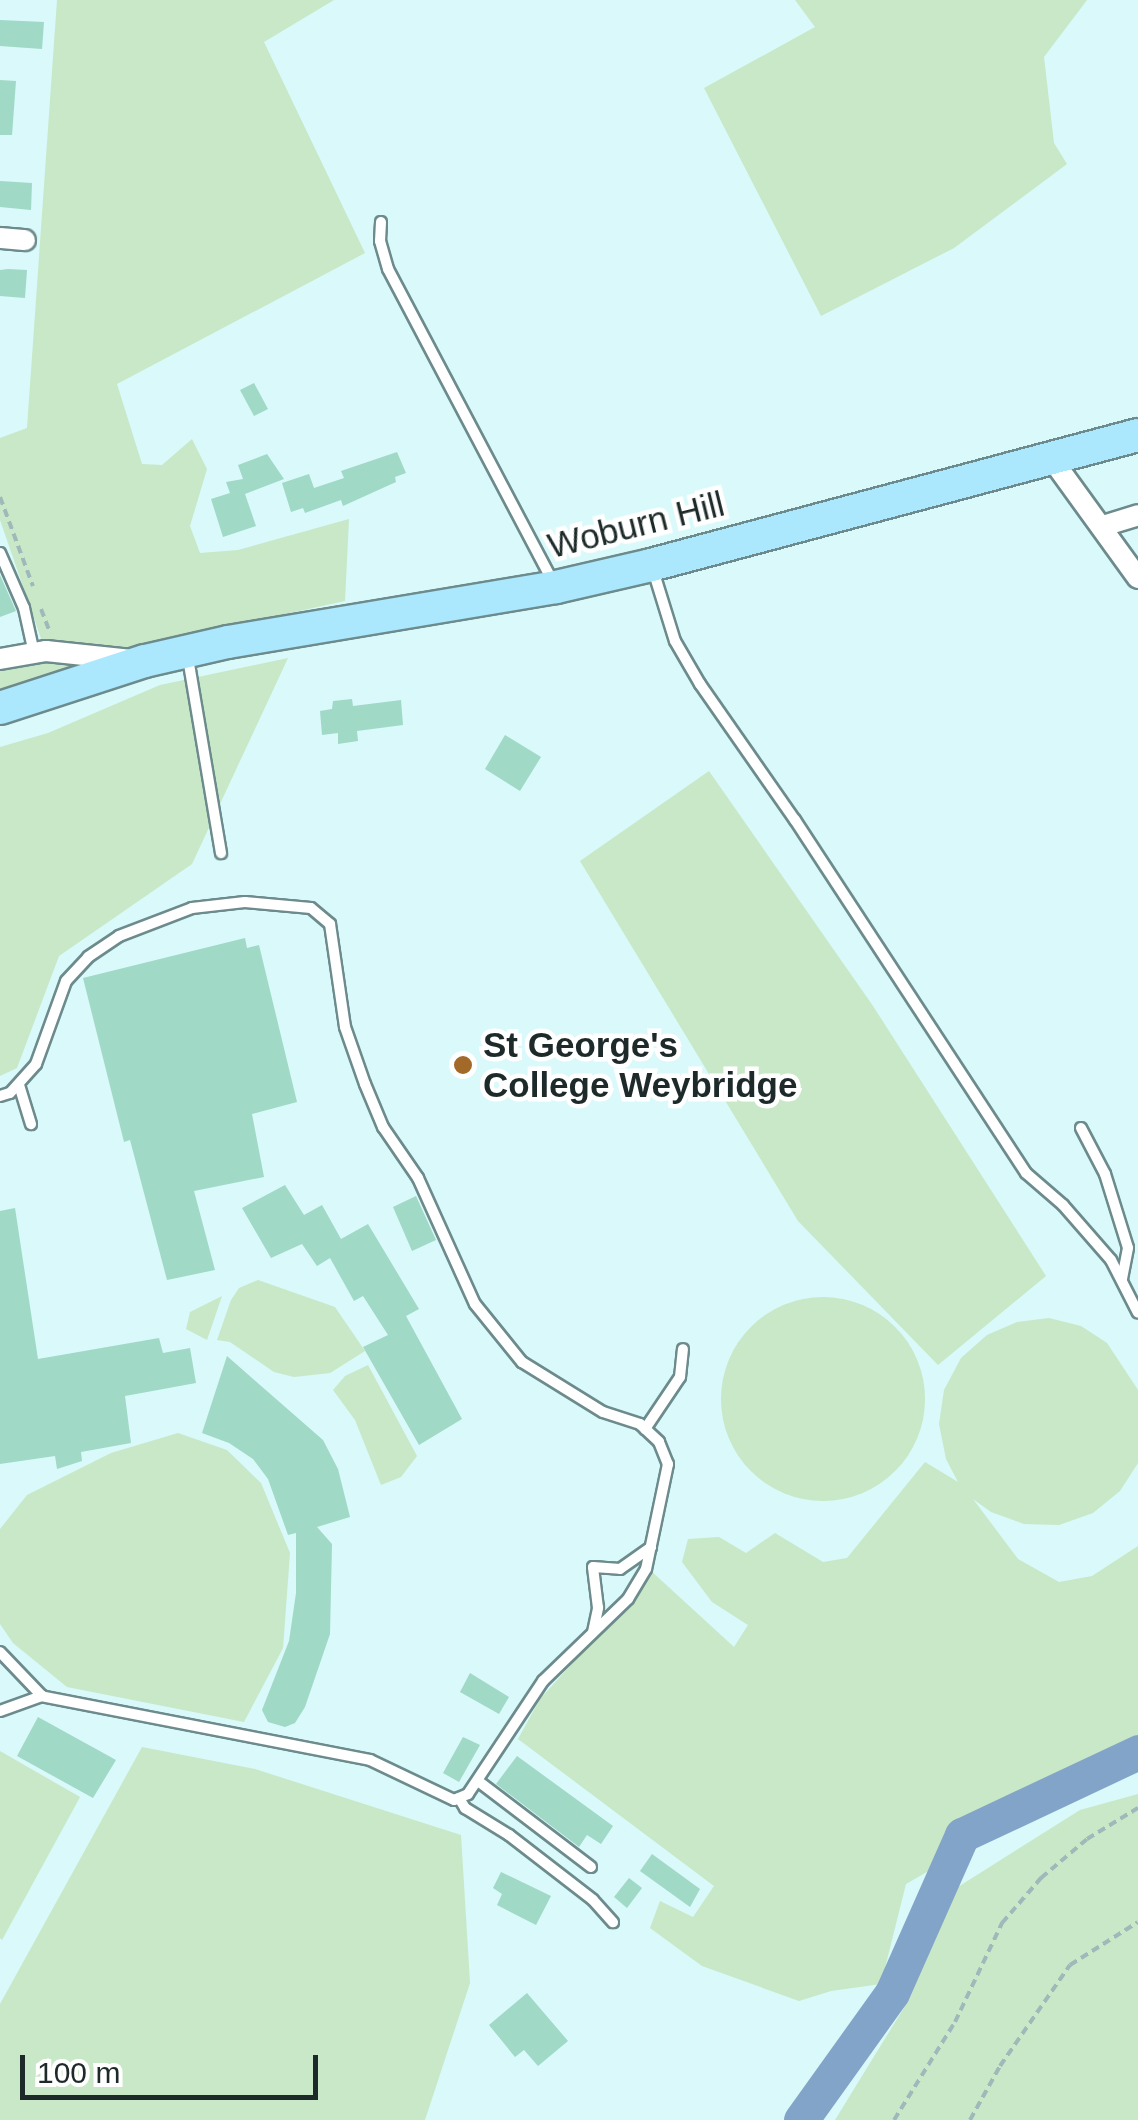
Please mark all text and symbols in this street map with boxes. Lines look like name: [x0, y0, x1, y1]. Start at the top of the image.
street label: Woburn Hill: [543, 483, 729, 567]
place label: St George's College Weybridge: [483, 1024, 797, 1106]
marker: St George's College Weybridge: [452, 1054, 474, 1076]
scale bar: [25, 2035, 322, 2097]
text: 100 m: [37, 2056, 120, 2089]

